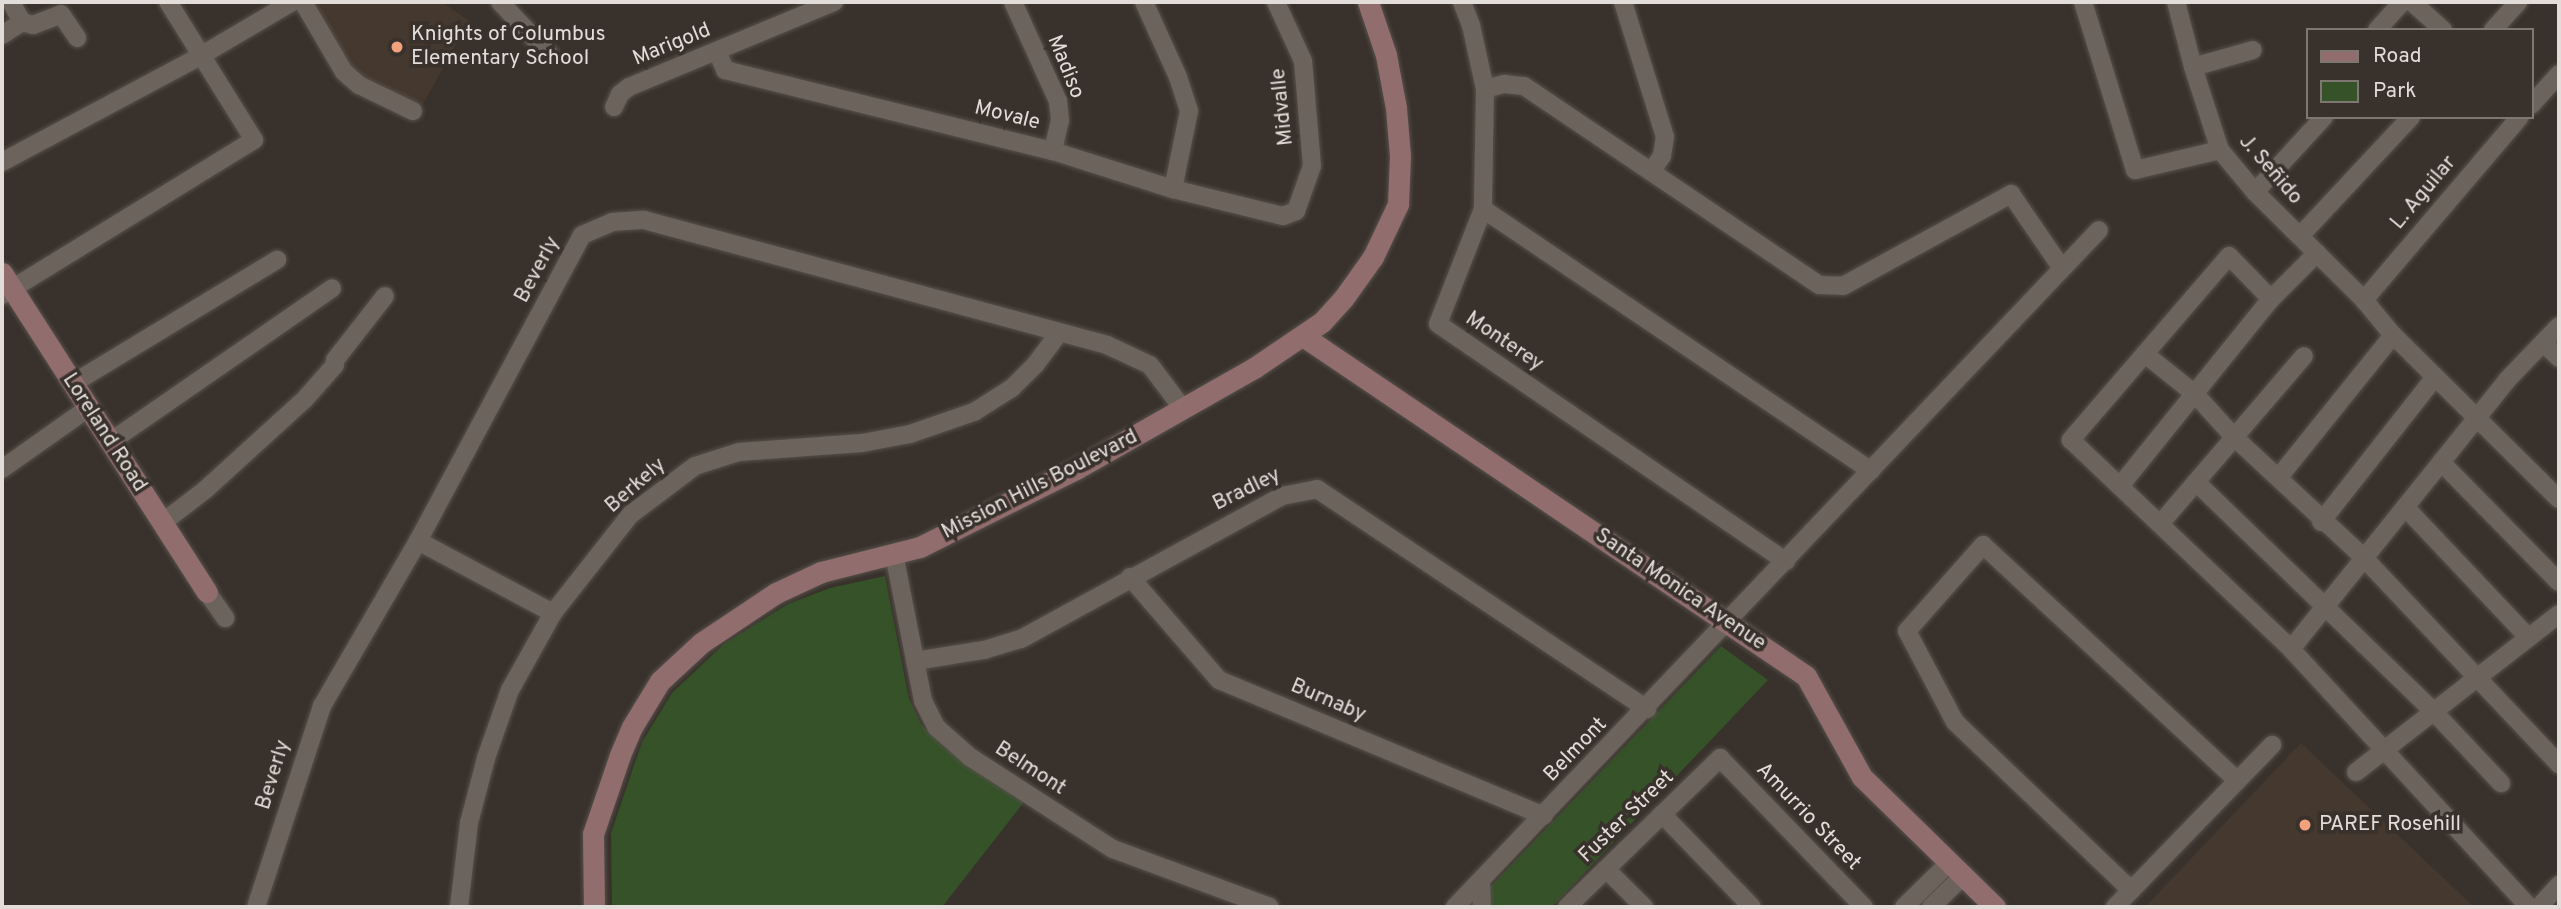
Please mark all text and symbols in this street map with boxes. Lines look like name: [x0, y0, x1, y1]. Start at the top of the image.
street label: Marigold: [629, 18, 715, 72]
place label: Knights of Columbus Elementary School: [411, 22, 605, 72]
legend: [2306, 28, 2533, 119]
street label: Madiso: [1041, 32, 1089, 102]
marker: Knights of Columbus Elementary School: [389, 39, 405, 55]
text: Road: [2373, 43, 2422, 70]
street label: Midvalle: [1266, 67, 1300, 147]
text: Park: [2373, 78, 2416, 105]
street label: Movale: [972, 96, 1042, 136]
street label: J. Señido: [2233, 130, 2307, 210]
street label: L. Aguilar: [2386, 151, 2462, 235]
street label: Beverly: [510, 232, 566, 308]
street label: Monterey: [1460, 307, 1548, 377]
street label: Loreland Road: [56, 369, 152, 497]
street label: Mission Hills Boulevard: [938, 425, 1142, 545]
street label: Berkely: [601, 453, 671, 519]
street label: Bradley: [1209, 463, 1285, 517]
street label: Santa Monica Avenue: [1590, 523, 1770, 657]
street label: Burnaby: [1286, 674, 1370, 728]
street label: Belmont: [1539, 713, 1613, 787]
street label: Beverly: [251, 737, 297, 813]
street label: Belmont: [990, 737, 1070, 801]
street label: Amurrio Street: [1750, 758, 1866, 876]
street label: Fuster Street: [1574, 765, 1680, 869]
place label: PAREF Rosehill: [2319, 812, 2461, 838]
marker: PAREF Rosehill: [2297, 817, 2313, 833]

